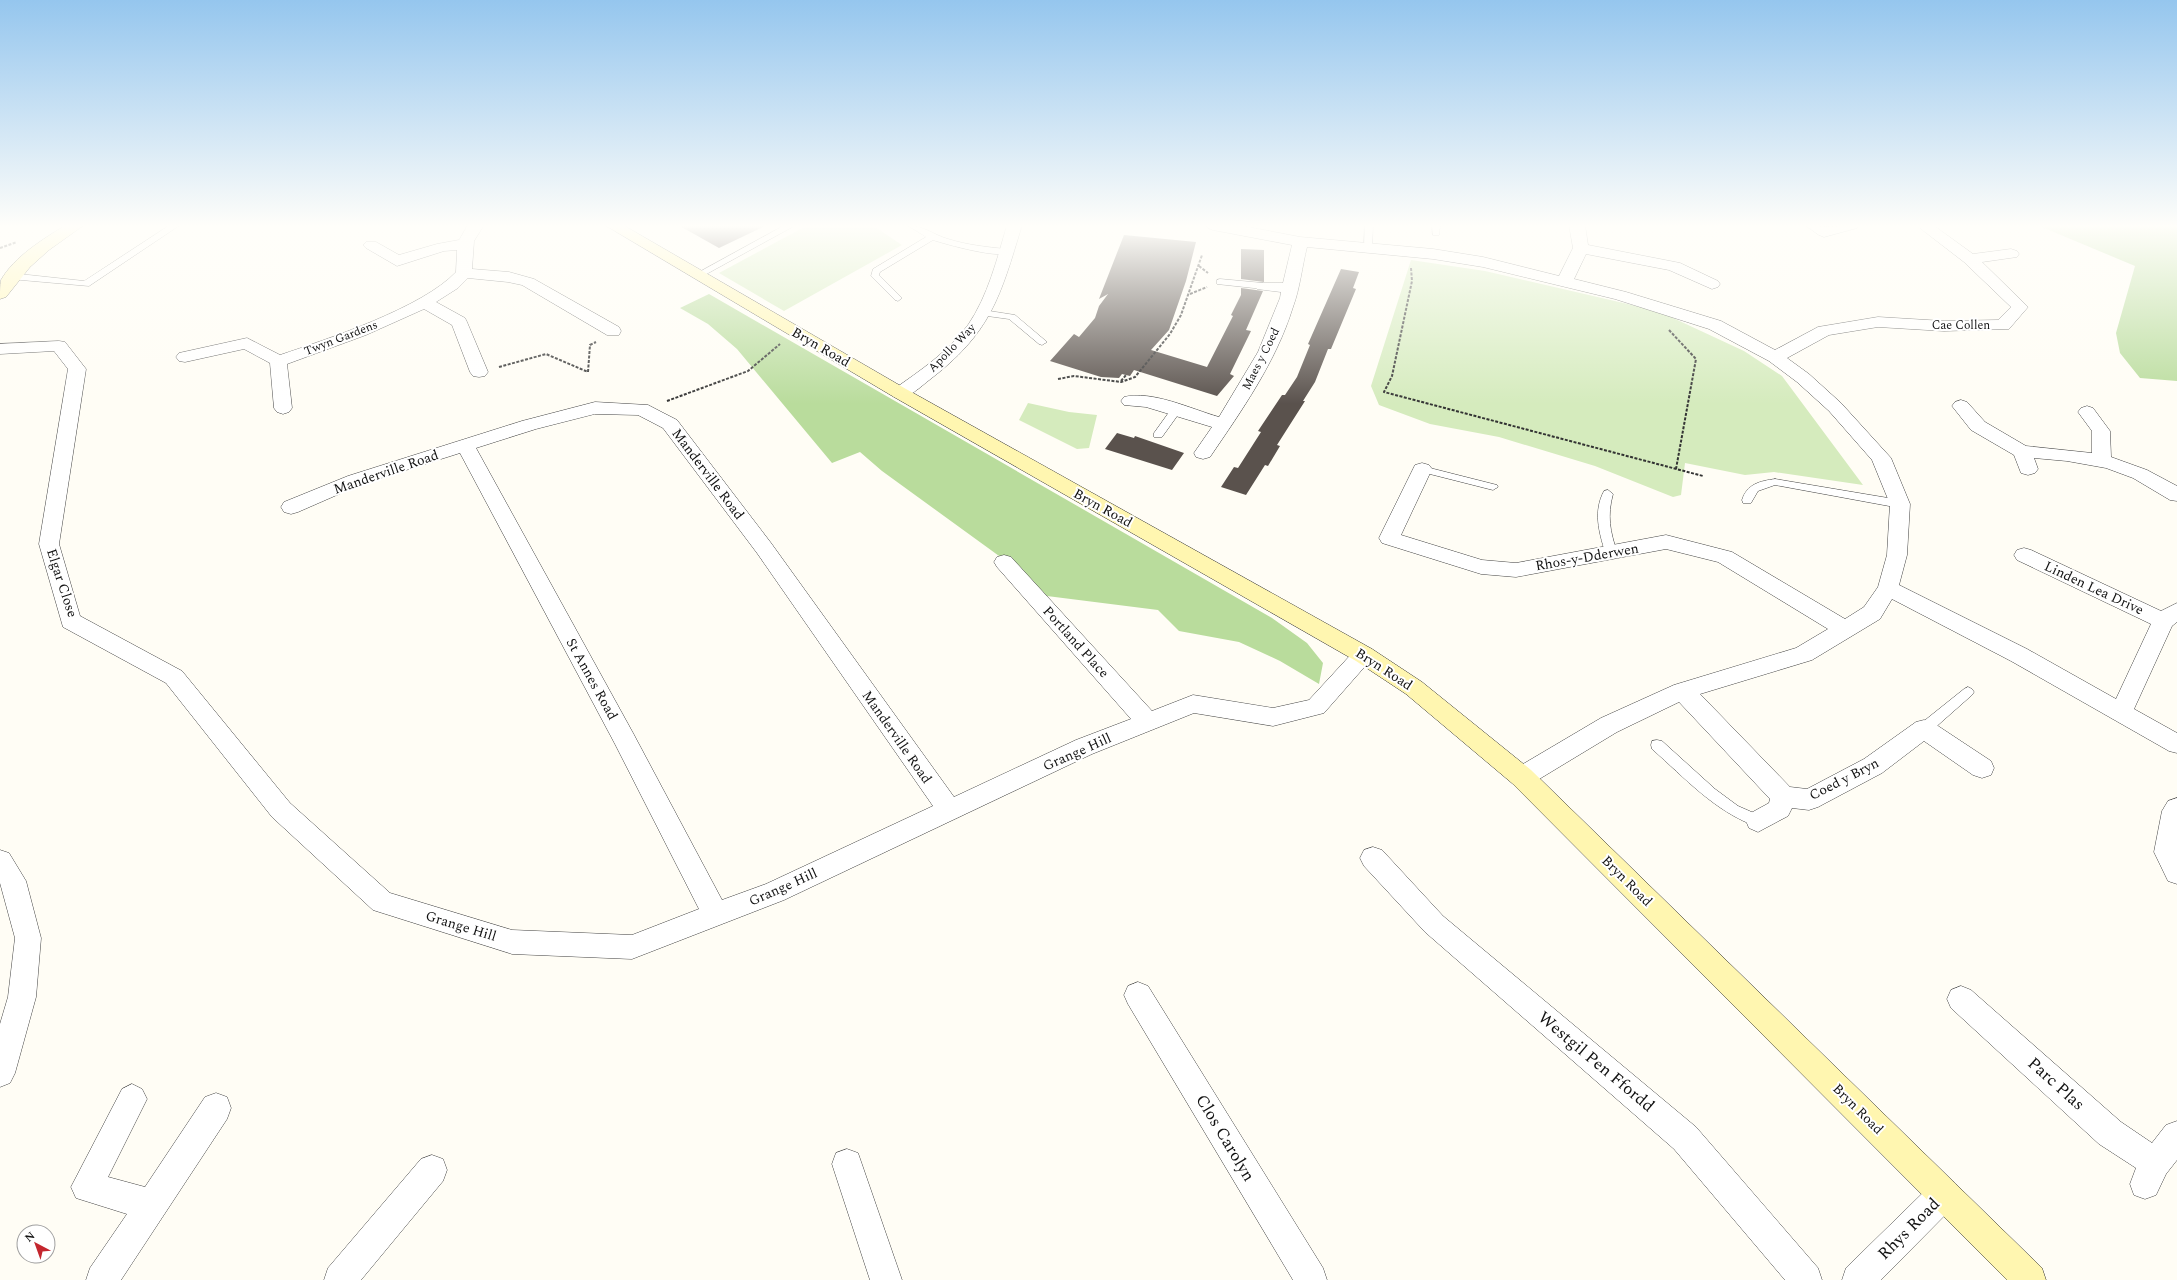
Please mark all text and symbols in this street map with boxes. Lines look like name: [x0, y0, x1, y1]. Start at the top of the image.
street label: Twyn Gardens: [301, 315, 381, 361]
street label: Cae Collen: [1932, 316, 1990, 335]
street label: Apollo Way: [924, 318, 981, 377]
street label: Bryn Road: [788, 322, 854, 372]
street label: Maes y Coed: [1237, 324, 1285, 394]
street label: Manderville Road: [667, 424, 750, 524]
street label: Manderville Road: [331, 444, 441, 500]
street label: Bryn Road: [1070, 483, 1137, 533]
street label: Rhos-y-Dderwen: [1534, 538, 1640, 576]
street label: Elgar Close: [41, 546, 83, 620]
street label: Linden Lea Drive: [2041, 556, 2148, 620]
street label: Portland Place: [1038, 601, 1114, 683]
street label: St Annes Road: [561, 634, 623, 724]
street label: Bryn Road: [1351, 643, 1417, 696]
street label: Manderville Road: [857, 686, 937, 788]
street label: Grange Hill: [1039, 728, 1115, 776]
street label: Coed y Bryn: [1805, 752, 1883, 806]
street label: Bryn Road: [1597, 851, 1657, 911]
street label: Grange Hill: [745, 863, 821, 911]
street label: Grange Hill: [423, 905, 499, 947]
street label: Westgil Pen Ffordd: [1532, 1005, 1660, 1119]
street label: Parc Plas: [2021, 1051, 2091, 1117]
street label: Bryn Road: [1828, 1079, 1888, 1139]
street label: Clos Carolyn: [1189, 1089, 1261, 1187]
street label: Rhys Road: [1872, 1192, 1946, 1266]
north arrow: [16, 1224, 56, 1264]
text: N: [21, 1227, 39, 1246]

